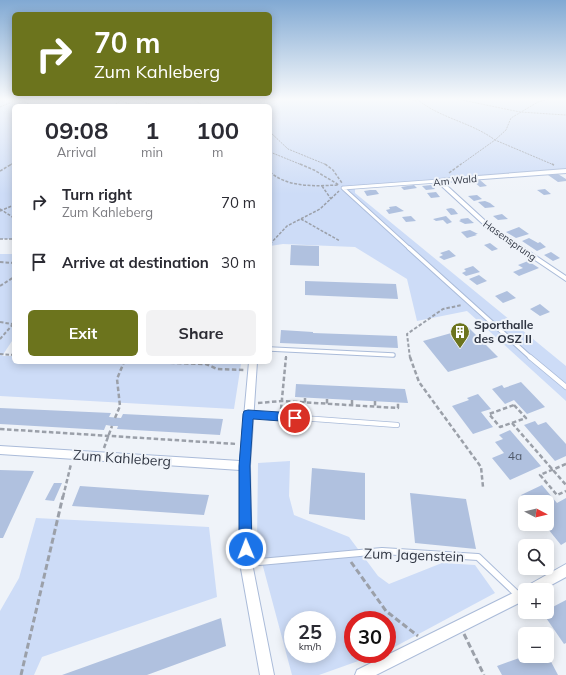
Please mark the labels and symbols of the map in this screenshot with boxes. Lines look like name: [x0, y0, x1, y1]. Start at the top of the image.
street label: Am Wald: [433, 172, 477, 189]
street label: Hasensprung: [481, 217, 539, 264]
place label: Sporthalle des OSZ II: [474, 317, 534, 346]
building icon: Sporthalle des OSZ II: [449, 321, 471, 349]
pin: [278, 401, 312, 435]
street label: Zum Kahleberg: [72, 446, 172, 470]
house number: 4a: [508, 448, 522, 463]
north arrow: [518, 495, 554, 531]
position arrow: [225, 528, 267, 570]
street label: Zum Jagenstein: [364, 544, 464, 566]
speed limit sign: 30: [344, 611, 396, 663]

